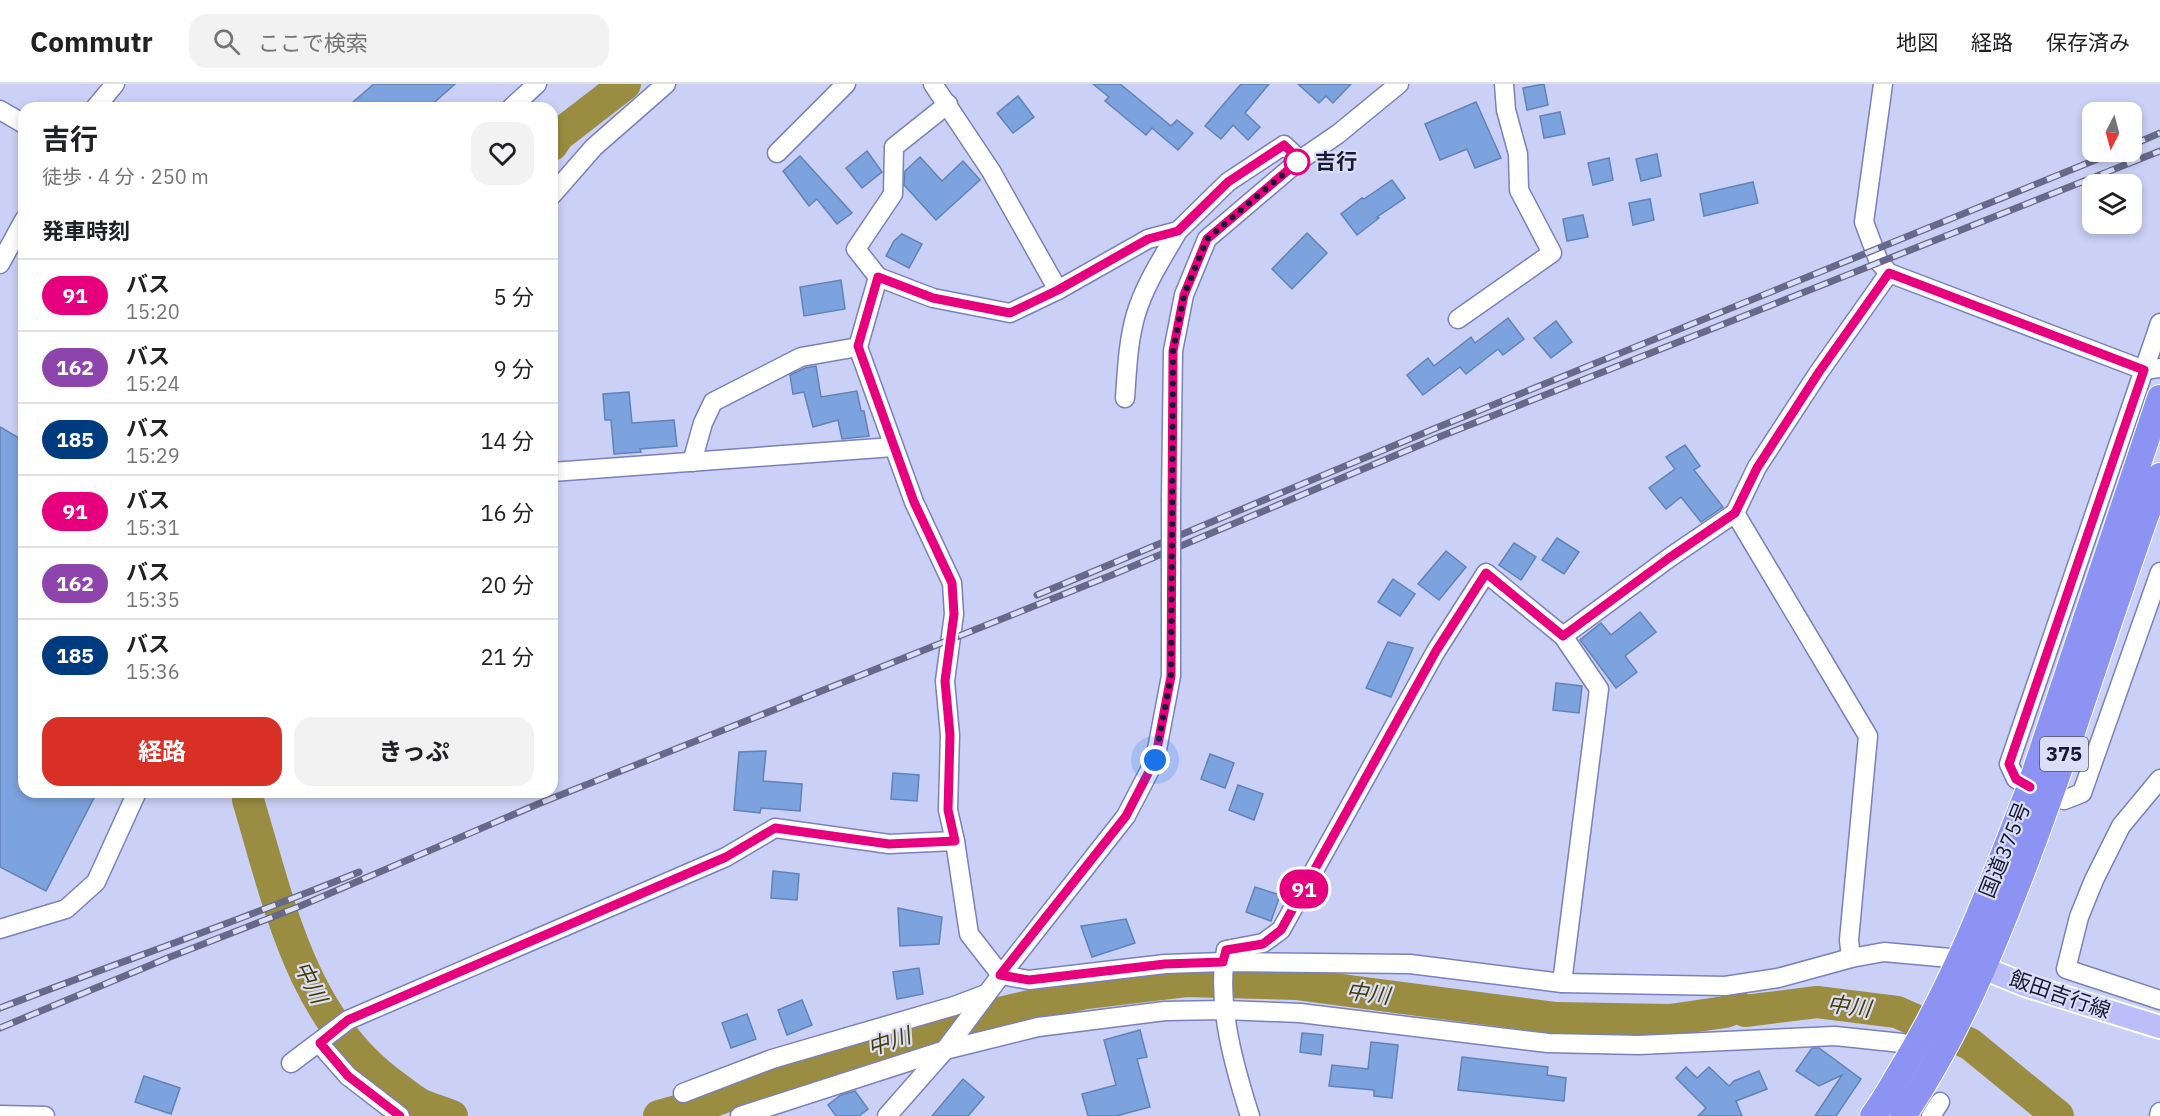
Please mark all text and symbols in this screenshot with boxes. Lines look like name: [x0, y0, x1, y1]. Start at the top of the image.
search box: [189, 14, 609, 68]
text: Commutr: [30, 23, 153, 60]
icon: search: [210, 25, 243, 58]
text: ここで検索: [258, 28, 368, 57]
text: 地図: [1896, 28, 1938, 56]
text: 経路: [1971, 28, 2013, 56]
text: 保存済み: [2046, 28, 2130, 56]
north arrow: [2082, 102, 2142, 162]
map controls: [2082, 102, 2142, 234]
text: 吉行: [42, 120, 98, 157]
button: heart: [471, 122, 534, 185]
place label: 吉行: [1315, 147, 1357, 175]
marker: 吉行: [1284, 149, 1310, 175]
text: 徒歩 · 4 分 · 250 m: [42, 163, 209, 190]
button: layers: [2082, 174, 2142, 234]
text: 発車時刻: [42, 216, 130, 245]
text: バス: [126, 269, 170, 298]
text: 91: [62, 281, 88, 309]
text: 5 分: [494, 282, 534, 311]
text: 15:20: [126, 298, 180, 325]
text: バス: [126, 341, 170, 370]
text: 162: [56, 353, 94, 381]
text: 9 分: [494, 354, 534, 383]
text: 15:24: [126, 370, 180, 397]
text: バス: [126, 413, 170, 442]
text: 185: [56, 425, 94, 453]
text: 14 分: [480, 426, 534, 455]
text: 15:29: [126, 442, 180, 469]
text: バス: [126, 485, 170, 514]
text: 91: [62, 497, 88, 525]
text: 16 分: [480, 498, 534, 527]
text: 15:31: [126, 514, 180, 541]
text: バス: [126, 557, 170, 586]
text: 162: [56, 569, 94, 597]
text: 20 分: [480, 570, 534, 599]
text: 15:35: [126, 586, 180, 613]
text: バス: [126, 629, 170, 658]
text: 185: [56, 641, 94, 669]
text: 21 分: [480, 642, 534, 671]
text: 15:36: [126, 658, 180, 685]
button: 経路: [42, 717, 282, 786]
button: きっぷ: [294, 717, 534, 786]
road number: 375: [2040, 737, 2088, 771]
your location: [1140, 745, 1170, 775]
street label: 国道375号: [1972, 798, 2036, 902]
line badge: 91: [1277, 870, 1331, 908]
text: 91: [1291, 875, 1317, 903]
water label: 中川: [289, 956, 335, 1010]
street label: 飯田吉行線: [2006, 964, 2115, 1024]
water label: 中川: [1344, 975, 1394, 1010]
water label: 中川: [1825, 988, 1875, 1023]
water label: 中川: [863, 1019, 916, 1061]

